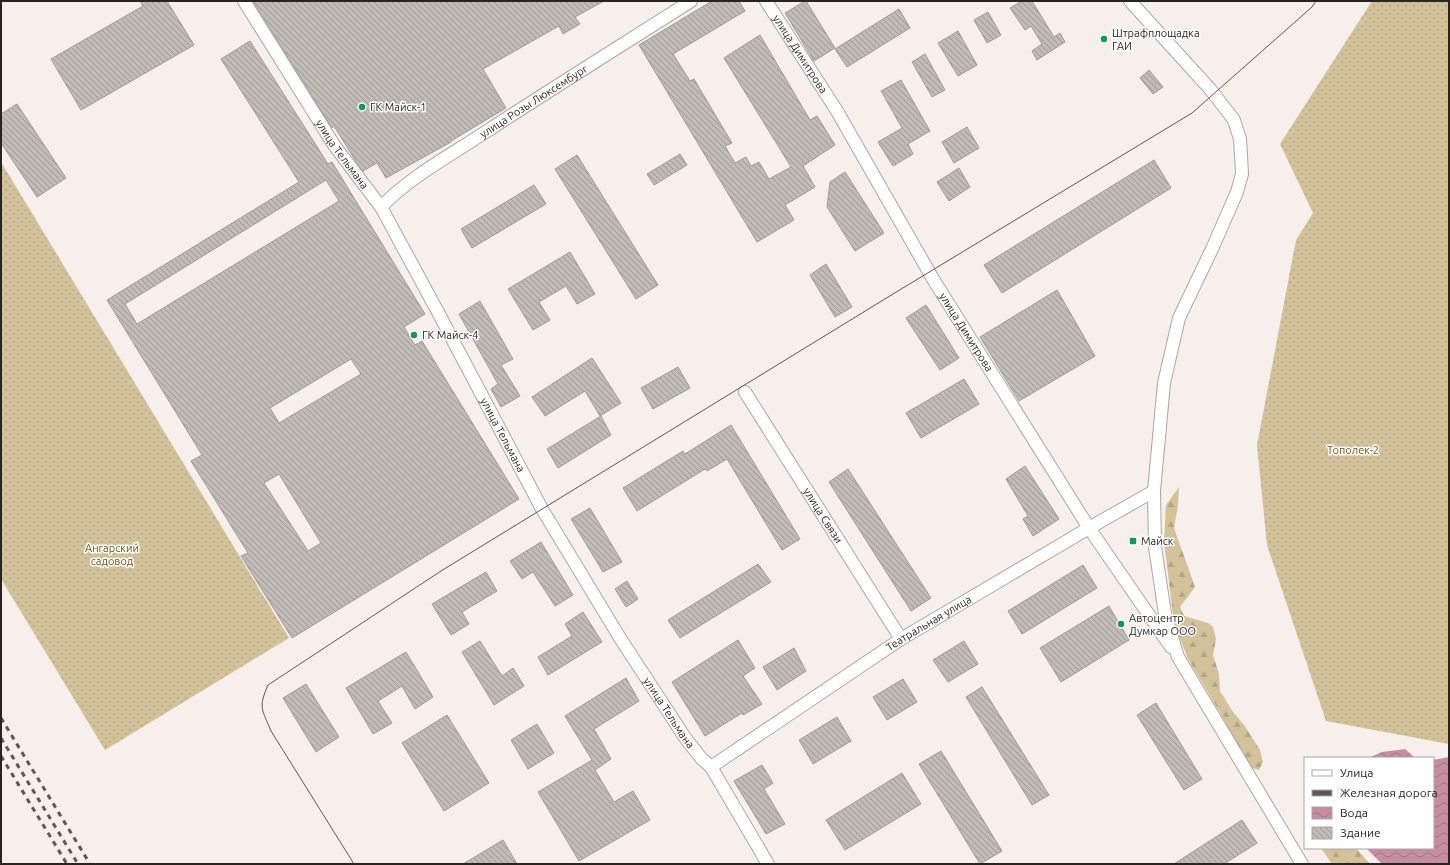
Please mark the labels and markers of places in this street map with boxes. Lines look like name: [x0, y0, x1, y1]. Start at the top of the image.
place label: Штрафплощадка ГАИ: [1112, 27, 1200, 52]
marker: Штрафплощадка ГАИ: [1099, 34, 1109, 44]
place label: ГК Майск-1: [370, 101, 426, 113]
marker: ГК Майск-1: [357, 102, 367, 112]
place label: ГК Майск-4: [422, 329, 478, 341]
marker: ГК Майск-4: [409, 330, 419, 340]
place label: Майск: [1141, 535, 1174, 547]
marker: Майск: [1128, 536, 1138, 546]
place label: Автоцентр Думкар ООО: [1129, 612, 1196, 637]
marker: Автоцентр Думкар ООО: [1116, 619, 1126, 629]

